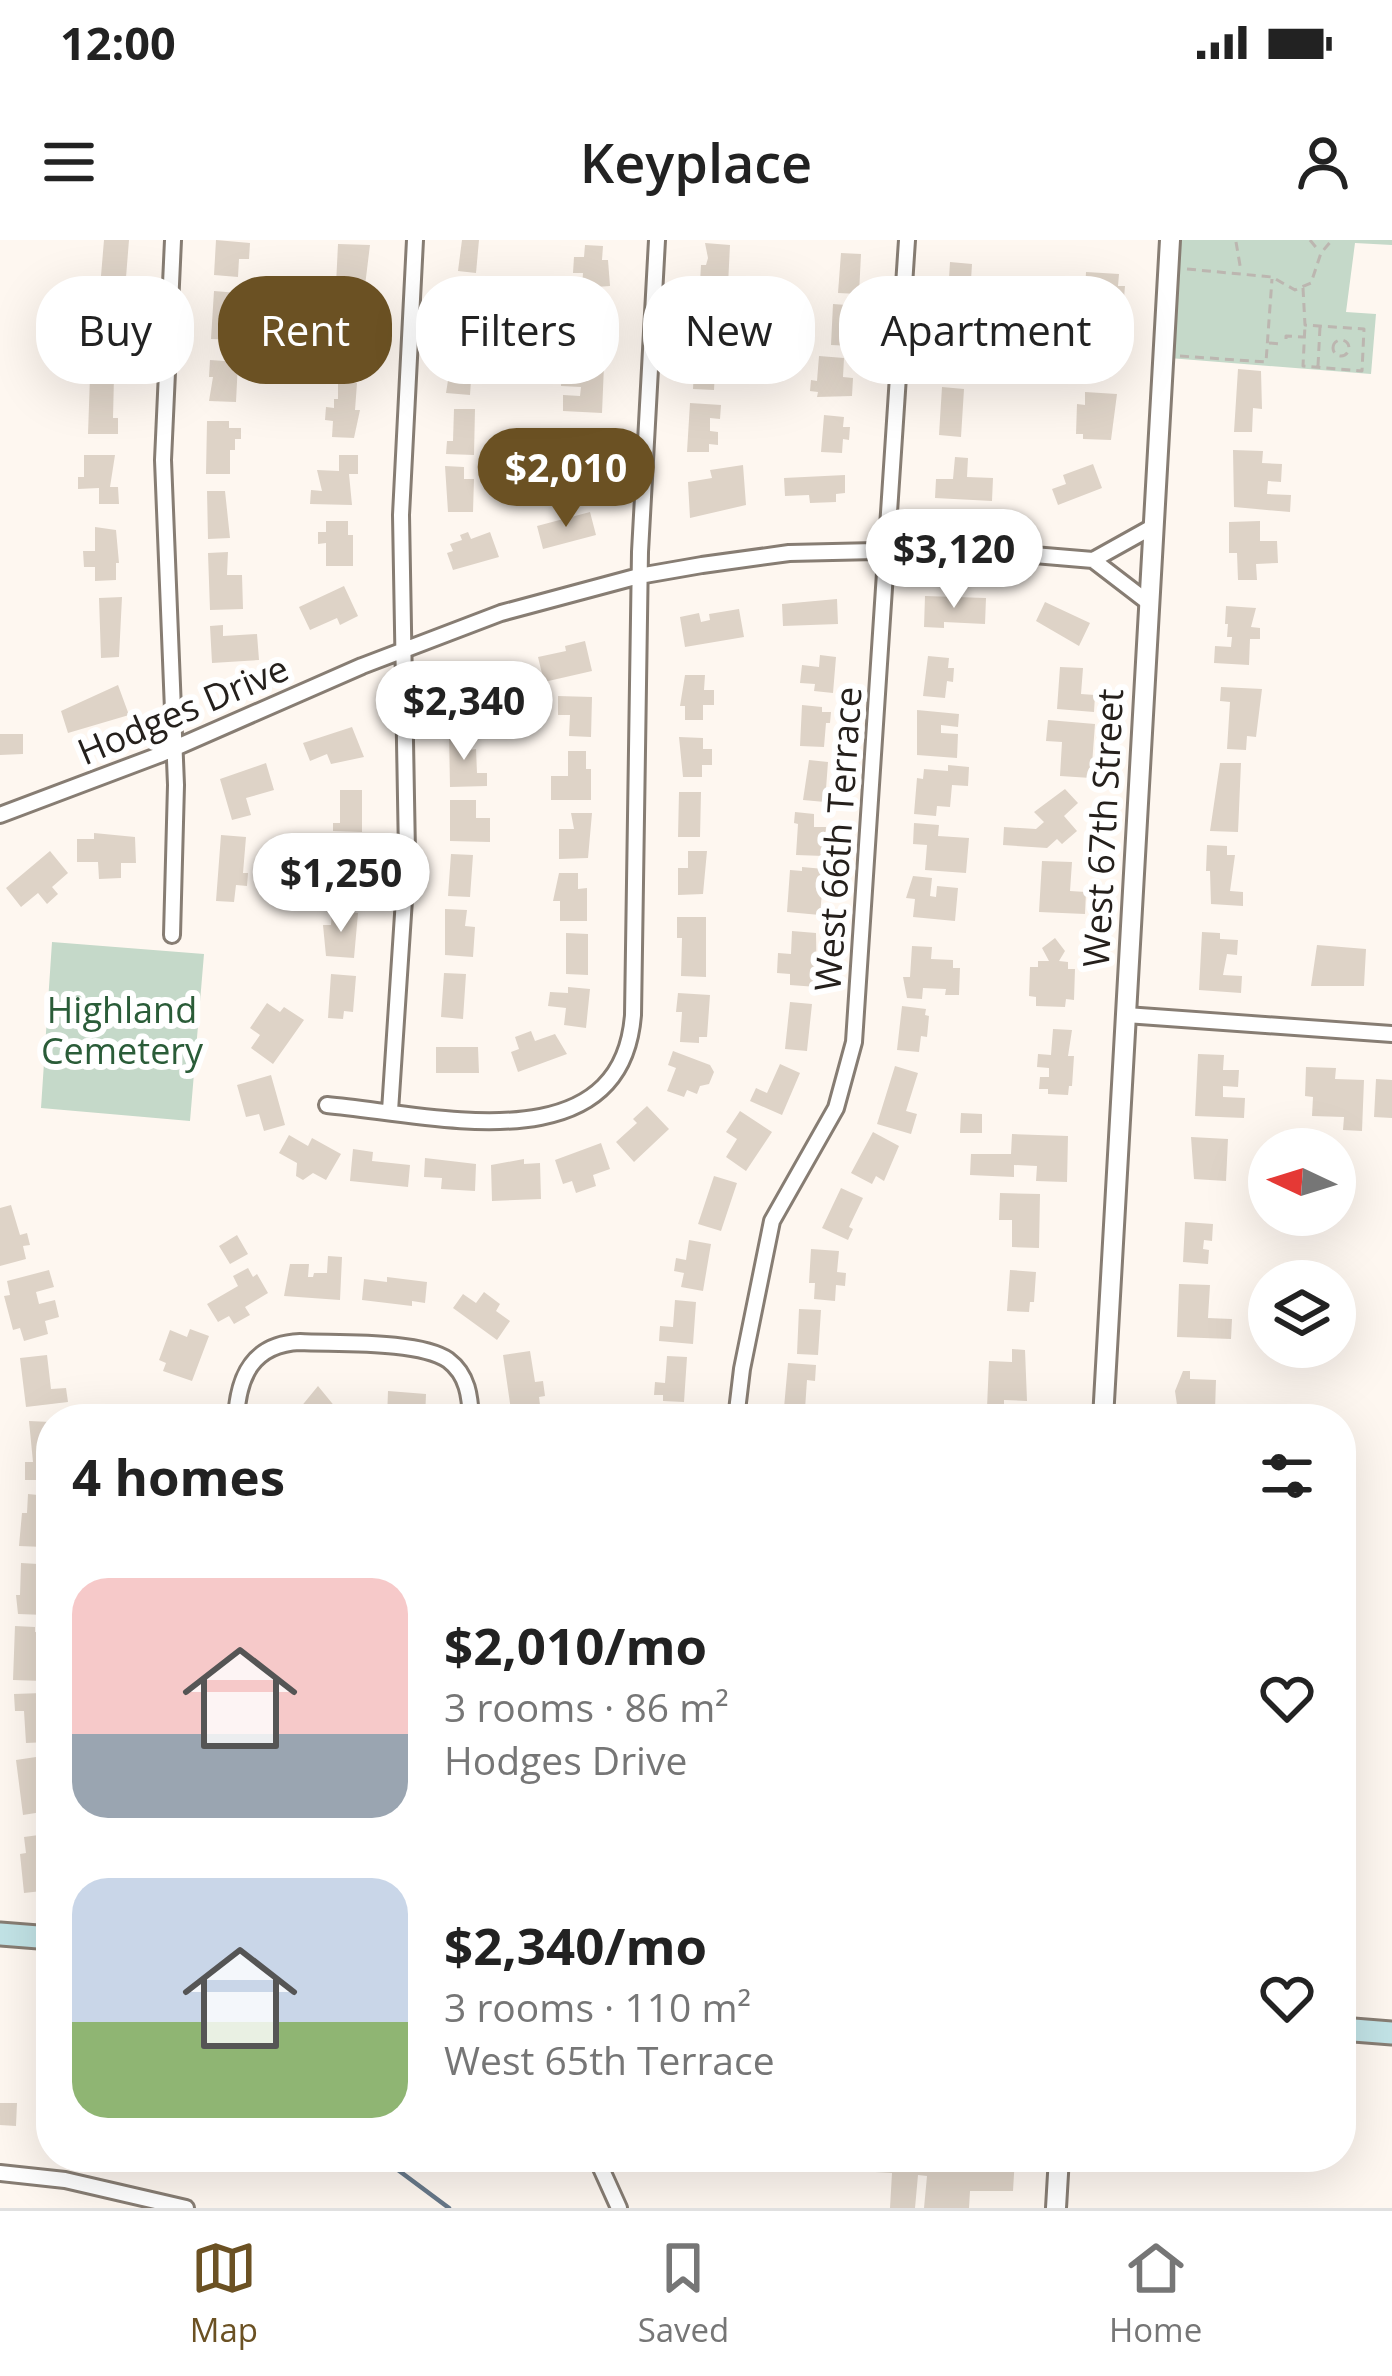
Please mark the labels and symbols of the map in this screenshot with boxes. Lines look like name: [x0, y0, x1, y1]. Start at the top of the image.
pin: $2,010: [468, 428, 664, 530]
pin: $3,120: [856, 509, 1052, 611]
street label: Hodges Drive: [70, 643, 296, 776]
pin: $2,340: [366, 661, 562, 763]
street label: West 66th Terrace: [802, 685, 873, 993]
street label: West 67th Street: [1071, 687, 1134, 968]
pin: $1,250: [243, 833, 439, 935]
park label: Highland Cemetery: [41, 985, 204, 1075]
north arrow: [1248, 1128, 1356, 1236]

